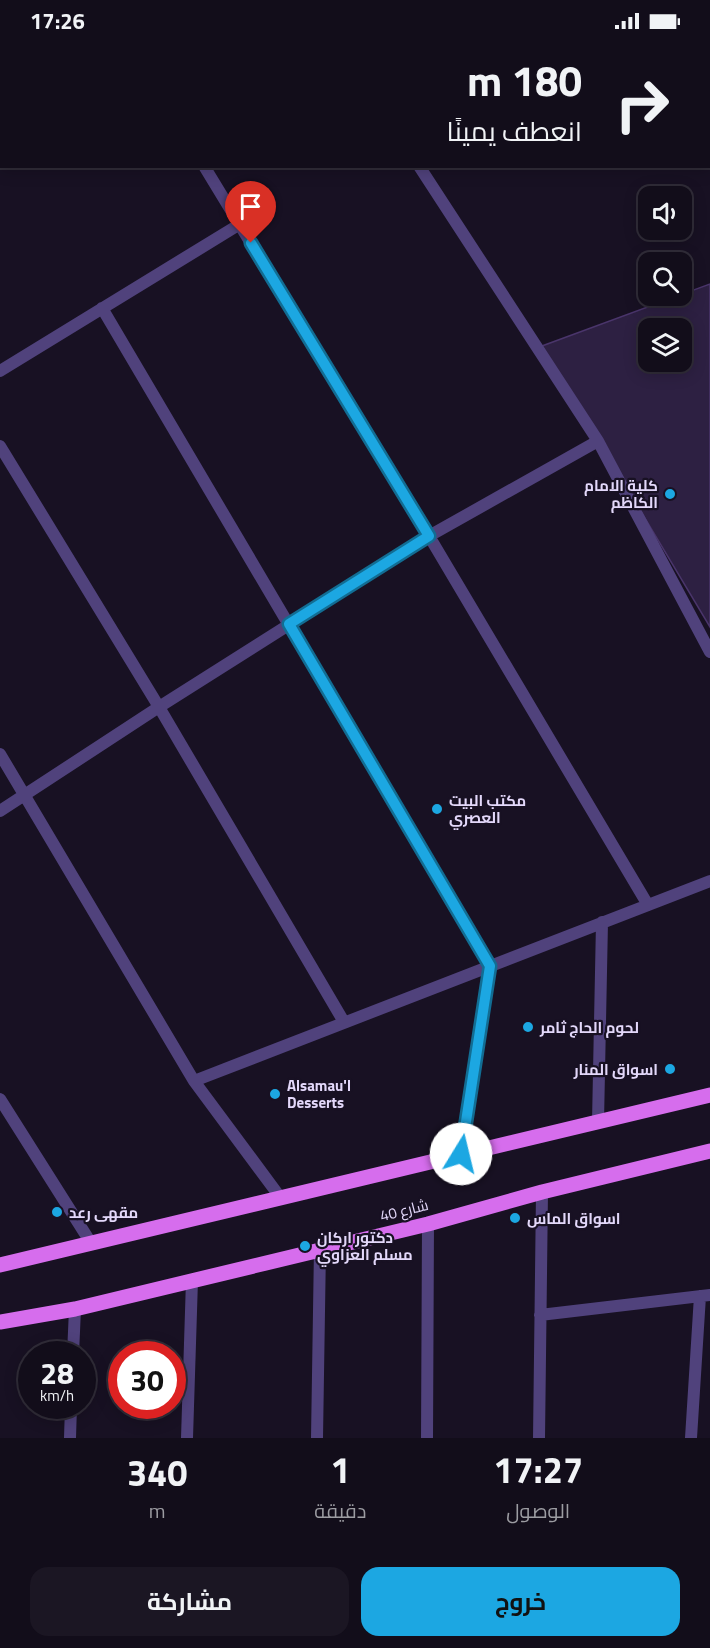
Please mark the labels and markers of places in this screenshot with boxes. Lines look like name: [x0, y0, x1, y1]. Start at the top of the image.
pin: [225, 181, 276, 243]
place label: كلية الامام الكاظم: [584, 474, 658, 514]
marker: كلية الامام الكاظم: [663, 487, 677, 501]
place label: مكتب البيت العصري: [449, 789, 526, 830]
marker: مكتب البيت العصري: [430, 802, 444, 816]
place label: لحوم الحاج ثامر: [539, 1016, 639, 1039]
marker: لحوم الحاج ثامر: [521, 1020, 535, 1034]
place label: اسواق المنار: [573, 1058, 658, 1081]
marker: اسواق المنار: [663, 1062, 677, 1076]
place label: Alsamau'l Desserts: [287, 1074, 351, 1114]
marker: Alsamau'l Desserts: [268, 1087, 282, 1101]
place label: مقهى رعد: [69, 1201, 138, 1224]
marker: مقهى رعد: [50, 1205, 64, 1219]
place label: اسواق الماس: [527, 1207, 621, 1230]
marker: اسواق الماس: [508, 1211, 522, 1225]
place label: دكتور اركان مسلم العزاوي: [317, 1226, 413, 1267]
marker: دكتور اركان مسلم العزاوي: [298, 1239, 312, 1253]

